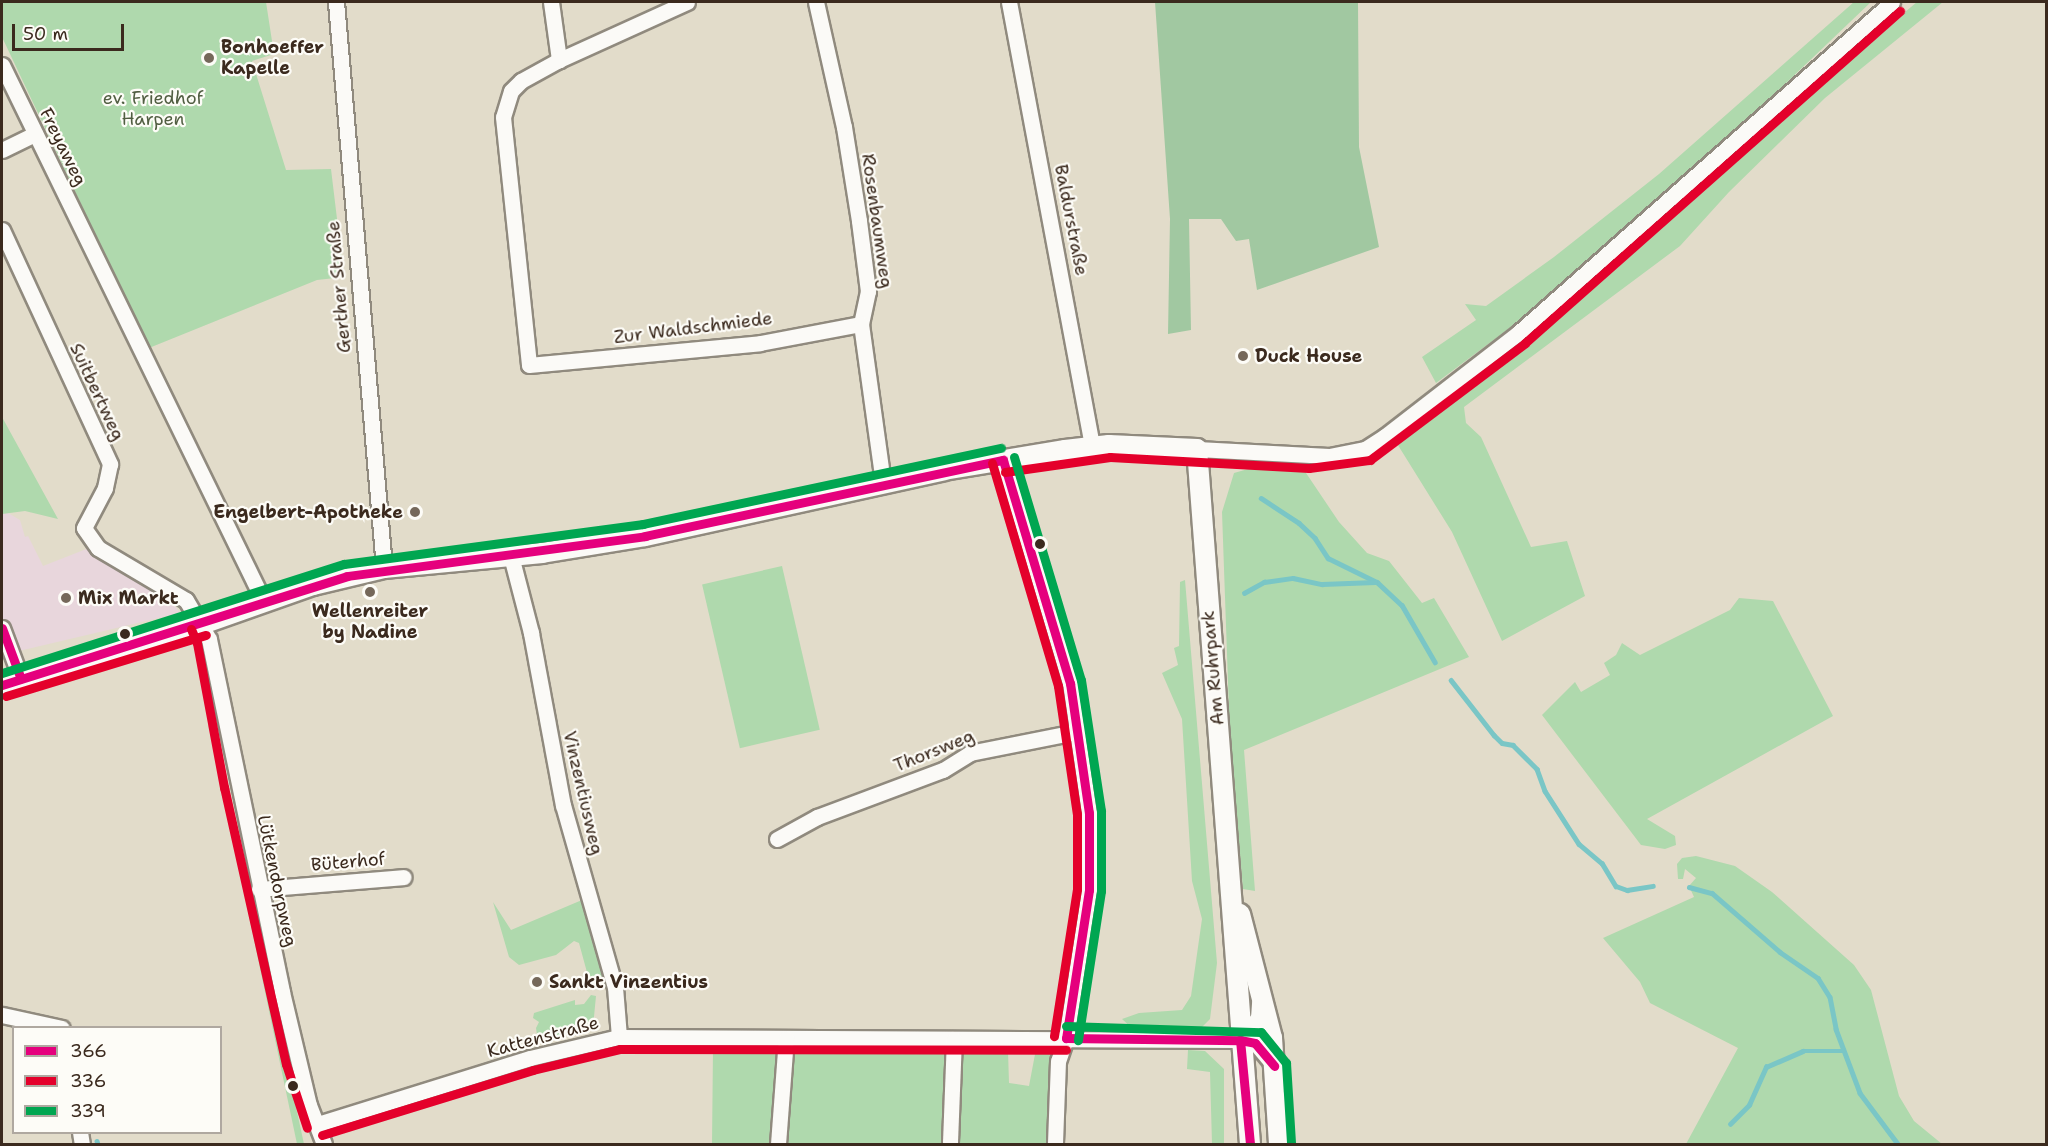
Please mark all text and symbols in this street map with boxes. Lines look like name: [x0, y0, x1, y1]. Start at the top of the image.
scale bar: [15, 12, 128, 50]
text: 50 m: [23, 22, 68, 46]
place label: Bonhoeffer Kapelle: [221, 37, 324, 80]
marker: Bonhoeffer Kapelle: [202, 51, 216, 65]
park label: ev. Friedhof Harpen: [103, 88, 203, 130]
street label: Freyaweg: [35, 104, 91, 190]
street label: Rosenbaumweg: [857, 152, 897, 290]
street label: Baldurstraße: [1050, 163, 1092, 277]
street label: Gerther Straße: [322, 220, 356, 354]
street label: Zur Waldschmiede: [613, 308, 773, 348]
street label: Suitbertweg: [65, 340, 129, 444]
place label: Duck House: [1255, 345, 1362, 367]
marker: Duck House: [1236, 349, 1250, 363]
place label: Engelbert-Apotheke: [213, 501, 403, 523]
marker: Engelbert-Apotheke: [408, 505, 422, 519]
unlabelled marker: [1034, 538, 1046, 550]
marker: Wellenreiter by Nadine: [363, 585, 377, 599]
place label: Mix Markt: [78, 587, 179, 609]
marker: Mix Markt: [59, 591, 73, 605]
place label: Wellenreiter by Nadine: [312, 601, 428, 644]
street label: Am Ruhrpark: [1197, 610, 1229, 726]
unlabelled marker: [119, 628, 131, 640]
street label: Thorsweg: [891, 725, 977, 777]
street label: Vinzentiusweg: [558, 729, 608, 857]
street label: Lütkendorpweg: [252, 813, 302, 949]
street label: Büterhof: [310, 848, 386, 876]
place label: Sankt Vinzentius: [549, 971, 708, 993]
marker: Sankt Vinzentius: [530, 975, 544, 989]
street label: Kattenstraße: [485, 1012, 601, 1062]
legend: [12, 1026, 222, 1134]
text: 366: [70, 1039, 107, 1063]
text: 336: [70, 1069, 106, 1093]
unlabelled marker: [287, 1080, 299, 1092]
text: 339: [70, 1099, 106, 1123]

